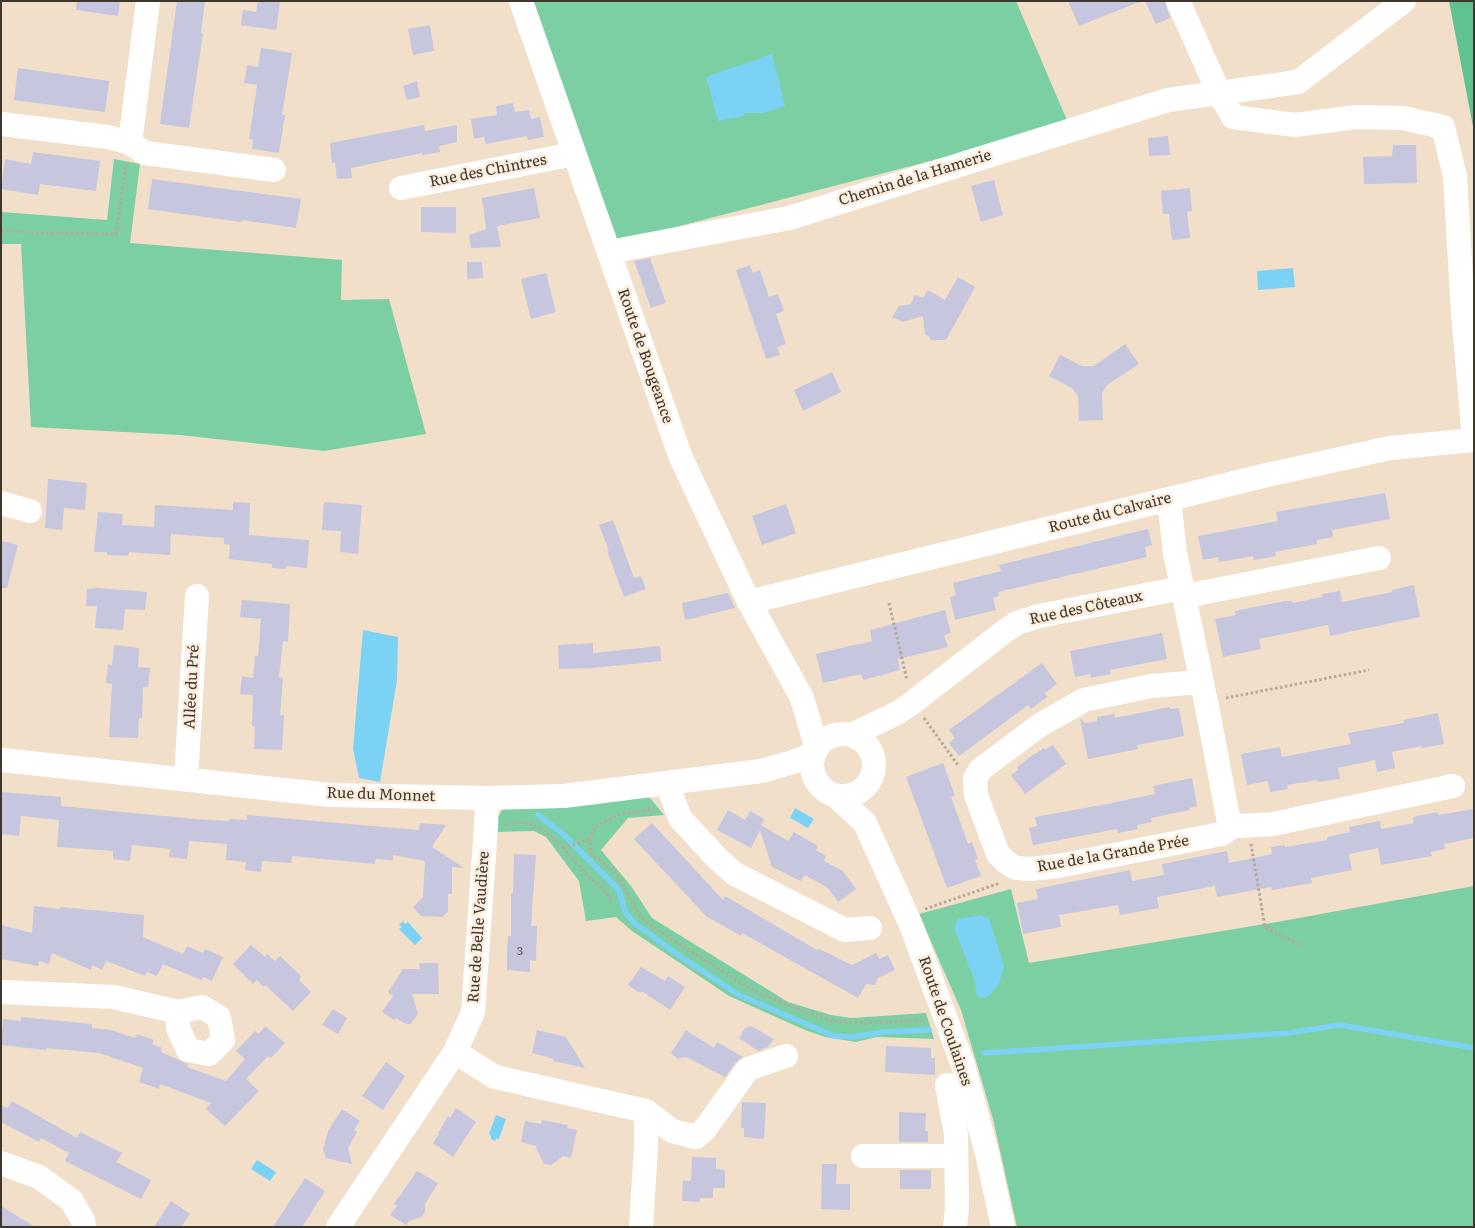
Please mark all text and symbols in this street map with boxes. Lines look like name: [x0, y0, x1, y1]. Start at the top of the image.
street label: Chemin de la Hamerie: [836, 146, 994, 210]
street label: Rue des Chintres: [428, 151, 548, 191]
street label: Route de Bougeance: [613, 286, 677, 426]
street label: Route du Calvaire: [1047, 489, 1173, 537]
street label: Rue des Côteaux: [1028, 587, 1144, 629]
street label: Allée du Pré: [181, 644, 203, 730]
street label: Rue du Monnet: [326, 784, 436, 806]
street label: Rue de la Grande Prée: [1036, 832, 1190, 876]
street label: Rue de Belle Vaudière: [465, 850, 493, 1004]
house number: 3: [517, 944, 523, 958]
street label: Route de Coulaines: [914, 954, 976, 1088]

